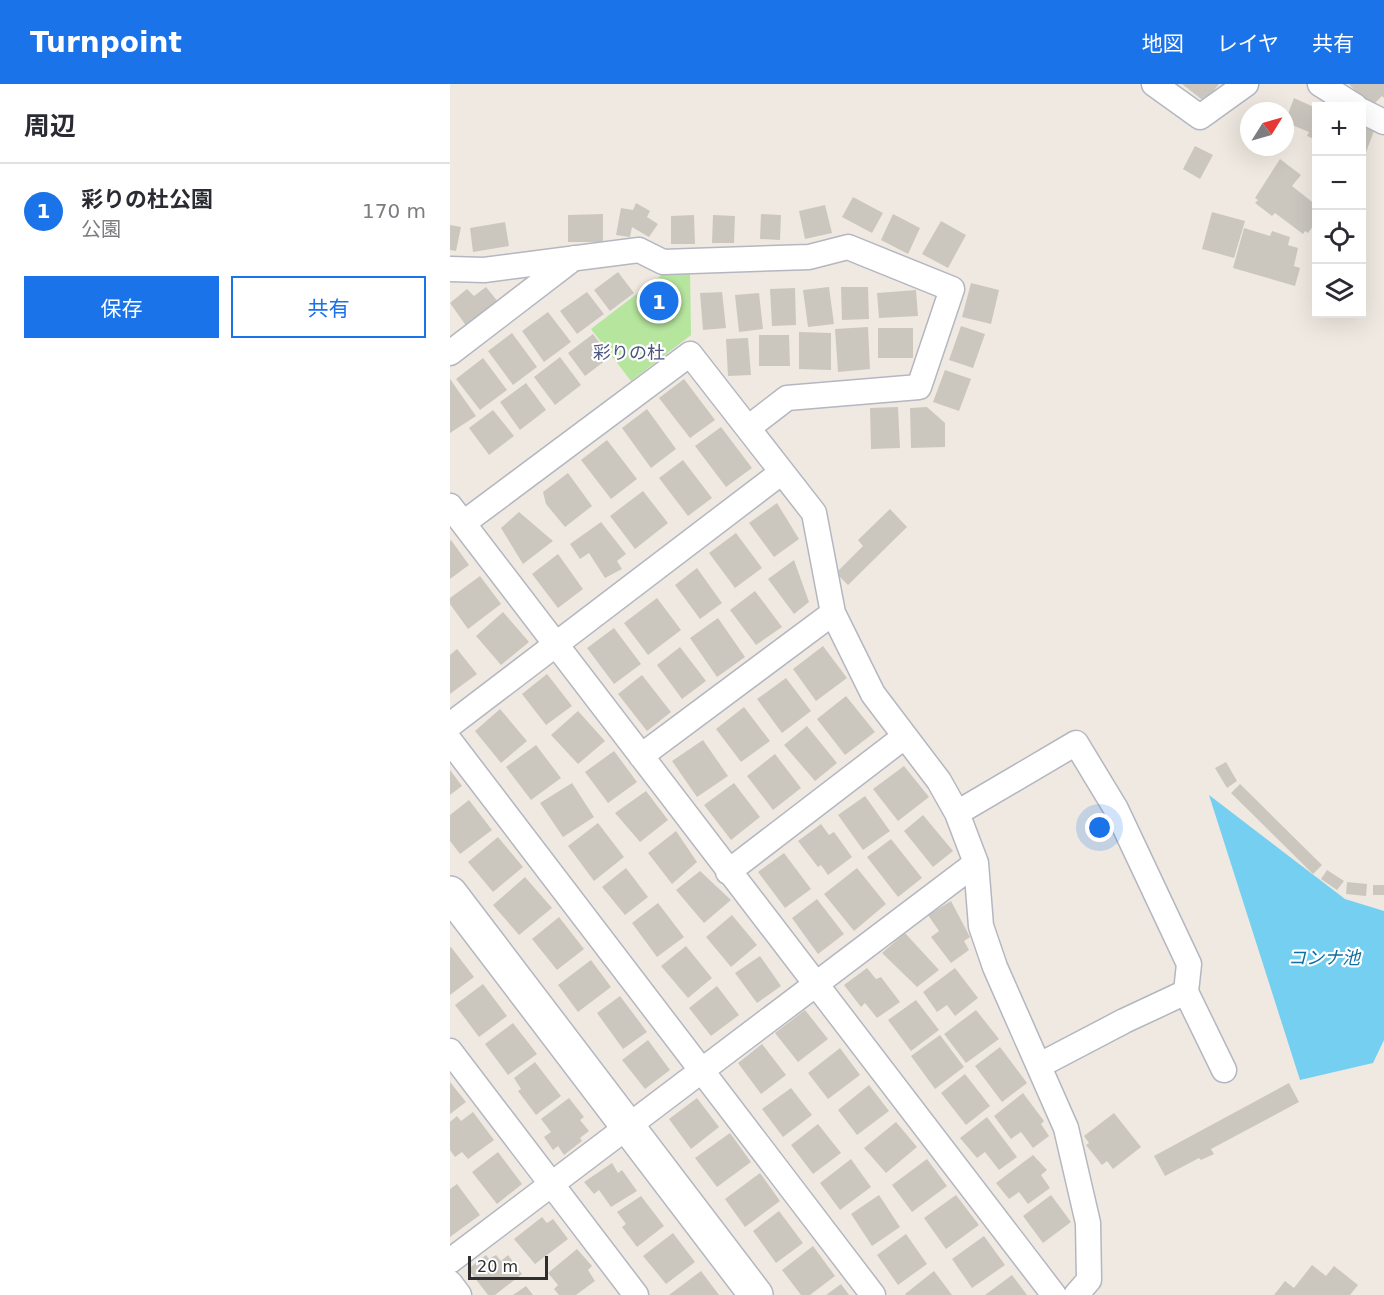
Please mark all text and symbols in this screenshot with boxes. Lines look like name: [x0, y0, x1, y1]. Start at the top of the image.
text: Turnpoint: [30, 26, 182, 59]
text: 地図: [1142, 32, 1184, 56]
text: レイヤ: [1217, 32, 1279, 56]
text: 共有: [1312, 32, 1354, 56]
north arrow: [1240, 102, 1294, 156]
map controls: [1312, 102, 1366, 318]
button: +: [1312, 102, 1366, 156]
text: 周辺: [24, 111, 76, 141]
button: −: [1312, 156, 1366, 210]
text: 彩りの杜公園: [81, 187, 213, 212]
text: 1: [37, 199, 50, 223]
text: 170 m: [362, 199, 426, 223]
button: locate: [1312, 210, 1366, 264]
text: 公園: [81, 217, 121, 241]
button: layers: [1312, 264, 1366, 318]
button: 保存: [24, 276, 219, 338]
button: 共有: [231, 276, 426, 338]
pin: 1: [640, 278, 678, 324]
district label: 彩りの杜: [593, 342, 665, 363]
your location: [1085, 813, 1114, 842]
water label: コンナ池: [1288, 947, 1362, 968]
scale bar: [468, 1253, 548, 1280]
text: 20 m: [477, 1257, 518, 1276]

